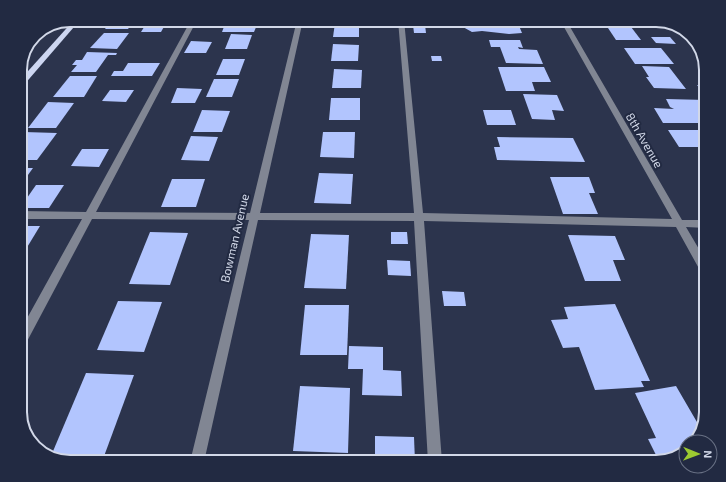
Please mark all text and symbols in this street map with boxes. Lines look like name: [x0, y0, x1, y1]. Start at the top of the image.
street label: 8th Avenue: [624, 110, 666, 170]
street label: Bowman Avenue: [217, 192, 251, 284]
north arrow: [678, 434, 718, 474]
text: N: [702, 450, 715, 458]

